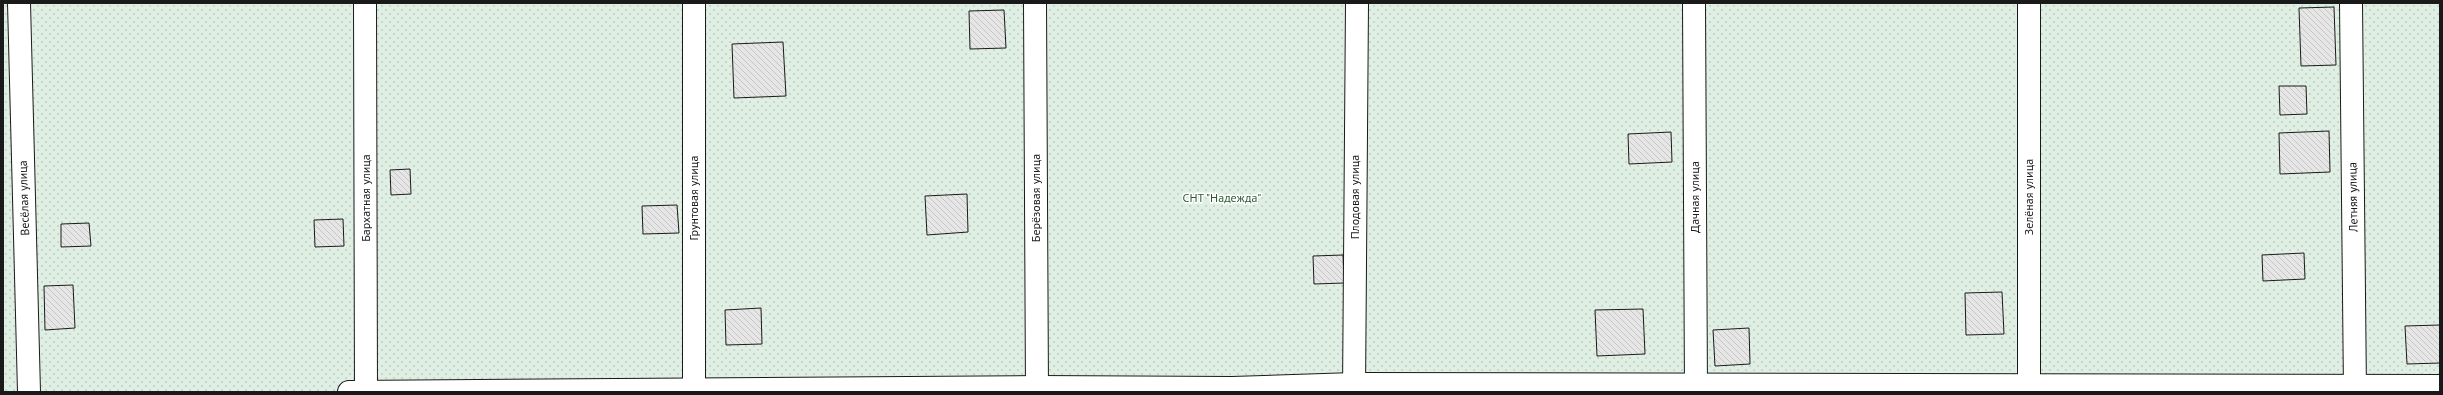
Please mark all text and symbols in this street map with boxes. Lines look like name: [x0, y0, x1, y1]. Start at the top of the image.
street label: Бархатная улица: [358, 154, 373, 242]
street label: Берёзовая улица: [1028, 154, 1043, 242]
street label: Плодовая улица: [1347, 155, 1362, 239]
street label: Грунтовая улица: [686, 156, 701, 240]
street label: Зелёная улица: [2021, 159, 2036, 235]
street label: Весёлая улица: [15, 160, 32, 236]
street label: Дачная улица: [1687, 161, 1702, 233]
street label: Летняя улица: [2344, 162, 2361, 233]
park label: СНТ "Надежда": [1183, 190, 1261, 205]

